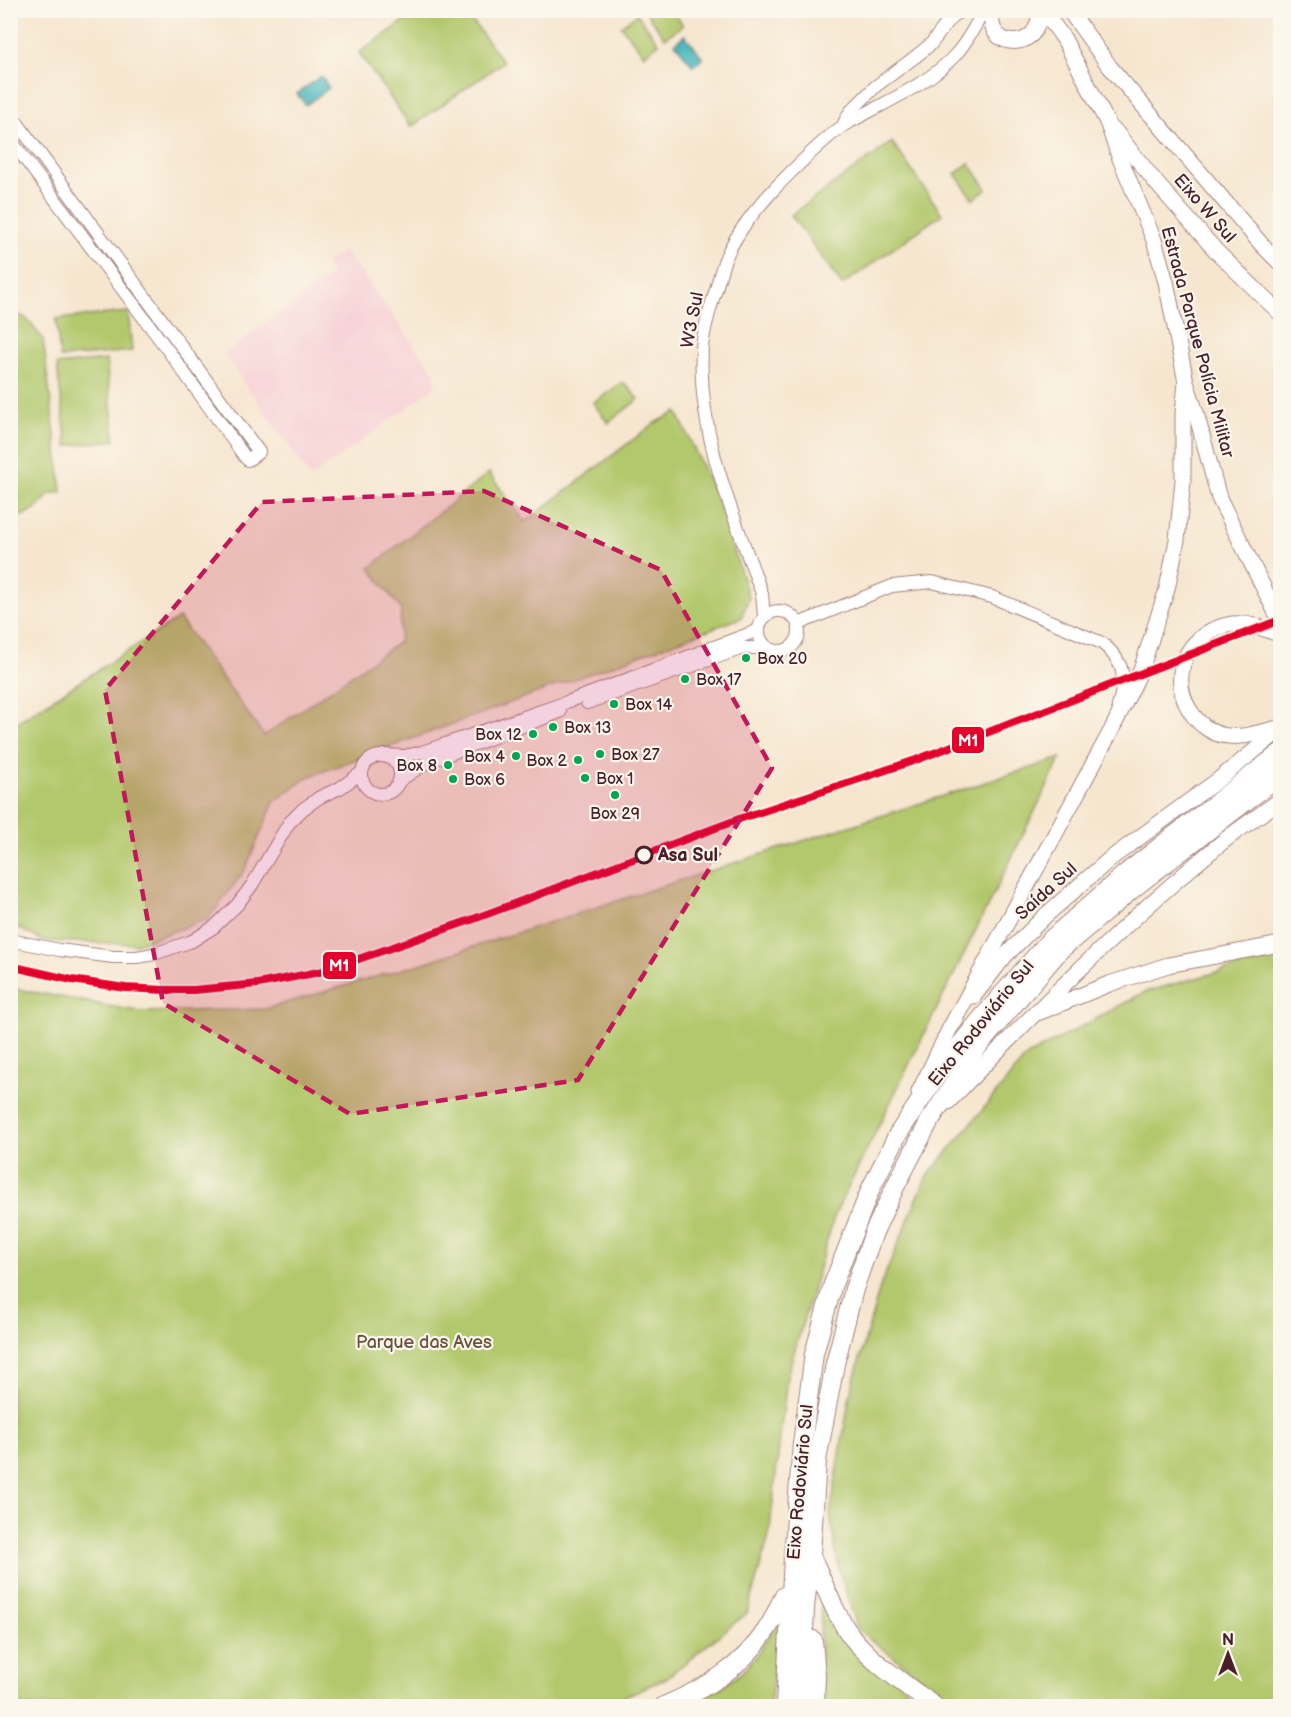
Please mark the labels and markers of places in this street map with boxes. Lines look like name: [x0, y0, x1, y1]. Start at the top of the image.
place label: Box 20: [757, 650, 807, 669]
marker: Box 20: [740, 652, 752, 664]
place label: Box 17: [696, 671, 742, 690]
marker: Box 17: [679, 673, 691, 685]
place label: Box 14: [625, 696, 673, 715]
marker: Box 14: [608, 698, 620, 710]
place label: Box 13: [564, 719, 612, 738]
marker: Box 13: [547, 721, 559, 733]
place label: Box 12: [475, 726, 523, 745]
marker: Box 12: [527, 728, 539, 740]
place label: Box 27: [611, 746, 660, 765]
place label: Box 4: [464, 748, 505, 767]
marker: Box 27: [594, 748, 606, 760]
marker: Box 4: [510, 750, 522, 762]
place label: Box 2: [526, 752, 568, 771]
marker: Box 2: [572, 754, 584, 766]
place label: Box 8: [396, 757, 437, 776]
marker: Box 8: [442, 759, 454, 771]
place label: Box 1: [596, 770, 634, 789]
place label: Box 6: [464, 771, 505, 790]
marker: Box 1: [579, 772, 591, 784]
marker: Box 6: [447, 773, 459, 785]
marker: Box 29: [609, 789, 621, 801]
place label: Box 29: [590, 805, 640, 824]
place label: Asa Sul: [657, 845, 718, 866]
marker: Asa Sul: [635, 846, 653, 864]

